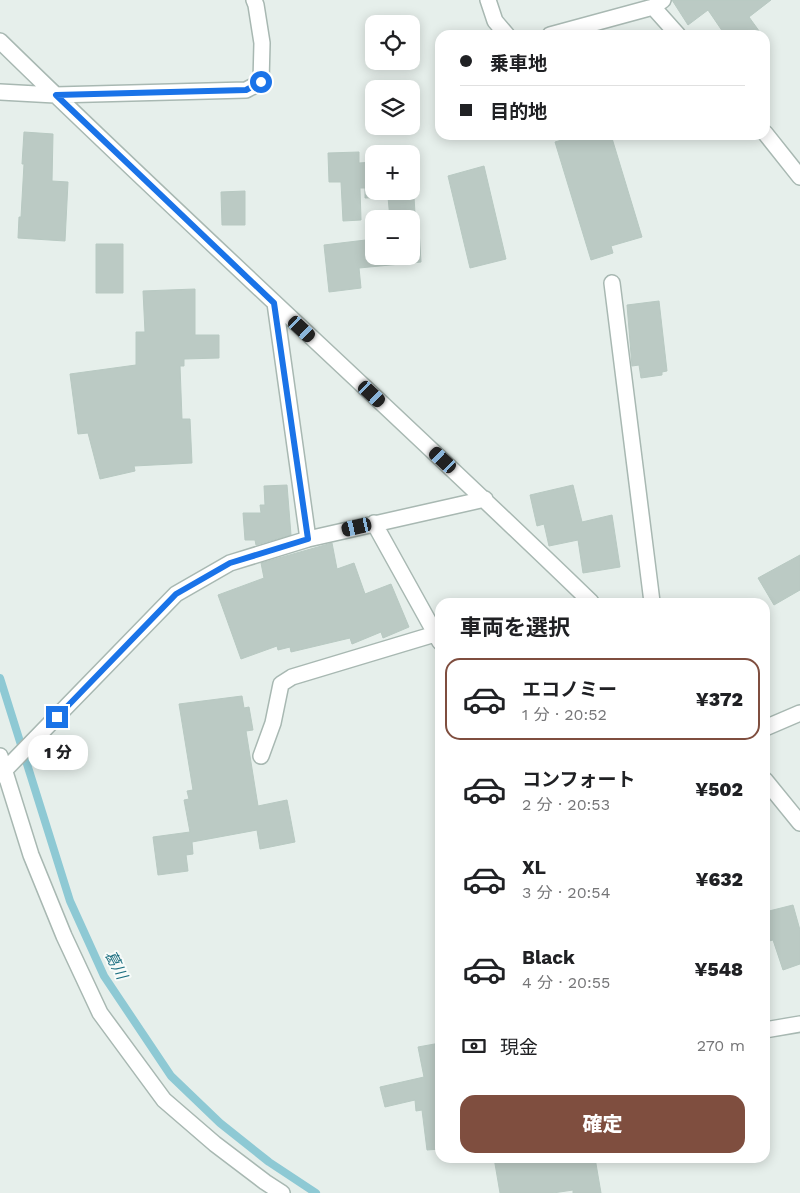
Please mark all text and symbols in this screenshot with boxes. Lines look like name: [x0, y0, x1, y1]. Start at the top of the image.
map controls: [365, 15, 420, 265]
button: locate: [365, 15, 420, 70]
text: 乗車地: [490, 52, 547, 75]
route start: [250, 71, 272, 93]
button: layers: [365, 80, 420, 135]
text: 目的地: [490, 100, 547, 123]
button: +: [365, 145, 420, 200]
button: −: [365, 210, 420, 265]
car: [285, 313, 318, 345]
car: [355, 378, 388, 410]
car: [426, 444, 459, 476]
car: [340, 516, 373, 538]
text: 車両を選択: [460, 615, 570, 640]
icon: car: [462, 677, 507, 722]
text: エコノミー: [522, 678, 617, 701]
text: ¥372: [696, 688, 743, 711]
text: 1 分 · 20:52: [522, 705, 607, 724]
route end: [46, 706, 68, 728]
callout: 1 分: [27, 734, 87, 770]
text: 1 分: [44, 743, 72, 762]
icon: car: [462, 767, 507, 812]
text: コンフォート: [522, 768, 635, 791]
text: ¥502: [695, 778, 743, 801]
text: 2 分 · 20:53: [522, 795, 610, 814]
text: XL: [522, 856, 546, 879]
icon: car: [462, 857, 507, 902]
text: ¥632: [695, 868, 743, 891]
text: 3 分 · 20:54: [522, 883, 610, 902]
text: Black: [522, 946, 575, 969]
icon: car: [462, 947, 507, 992]
water label: 葛川: [101, 948, 132, 984]
text: ¥548: [694, 958, 743, 981]
text: 4 分 · 20:55: [522, 973, 610, 992]
icon: cash: [460, 1032, 488, 1060]
text: 現金: [500, 1036, 538, 1059]
text: 270 m: [697, 1036, 745, 1055]
button: 確定: [460, 1095, 745, 1153]

